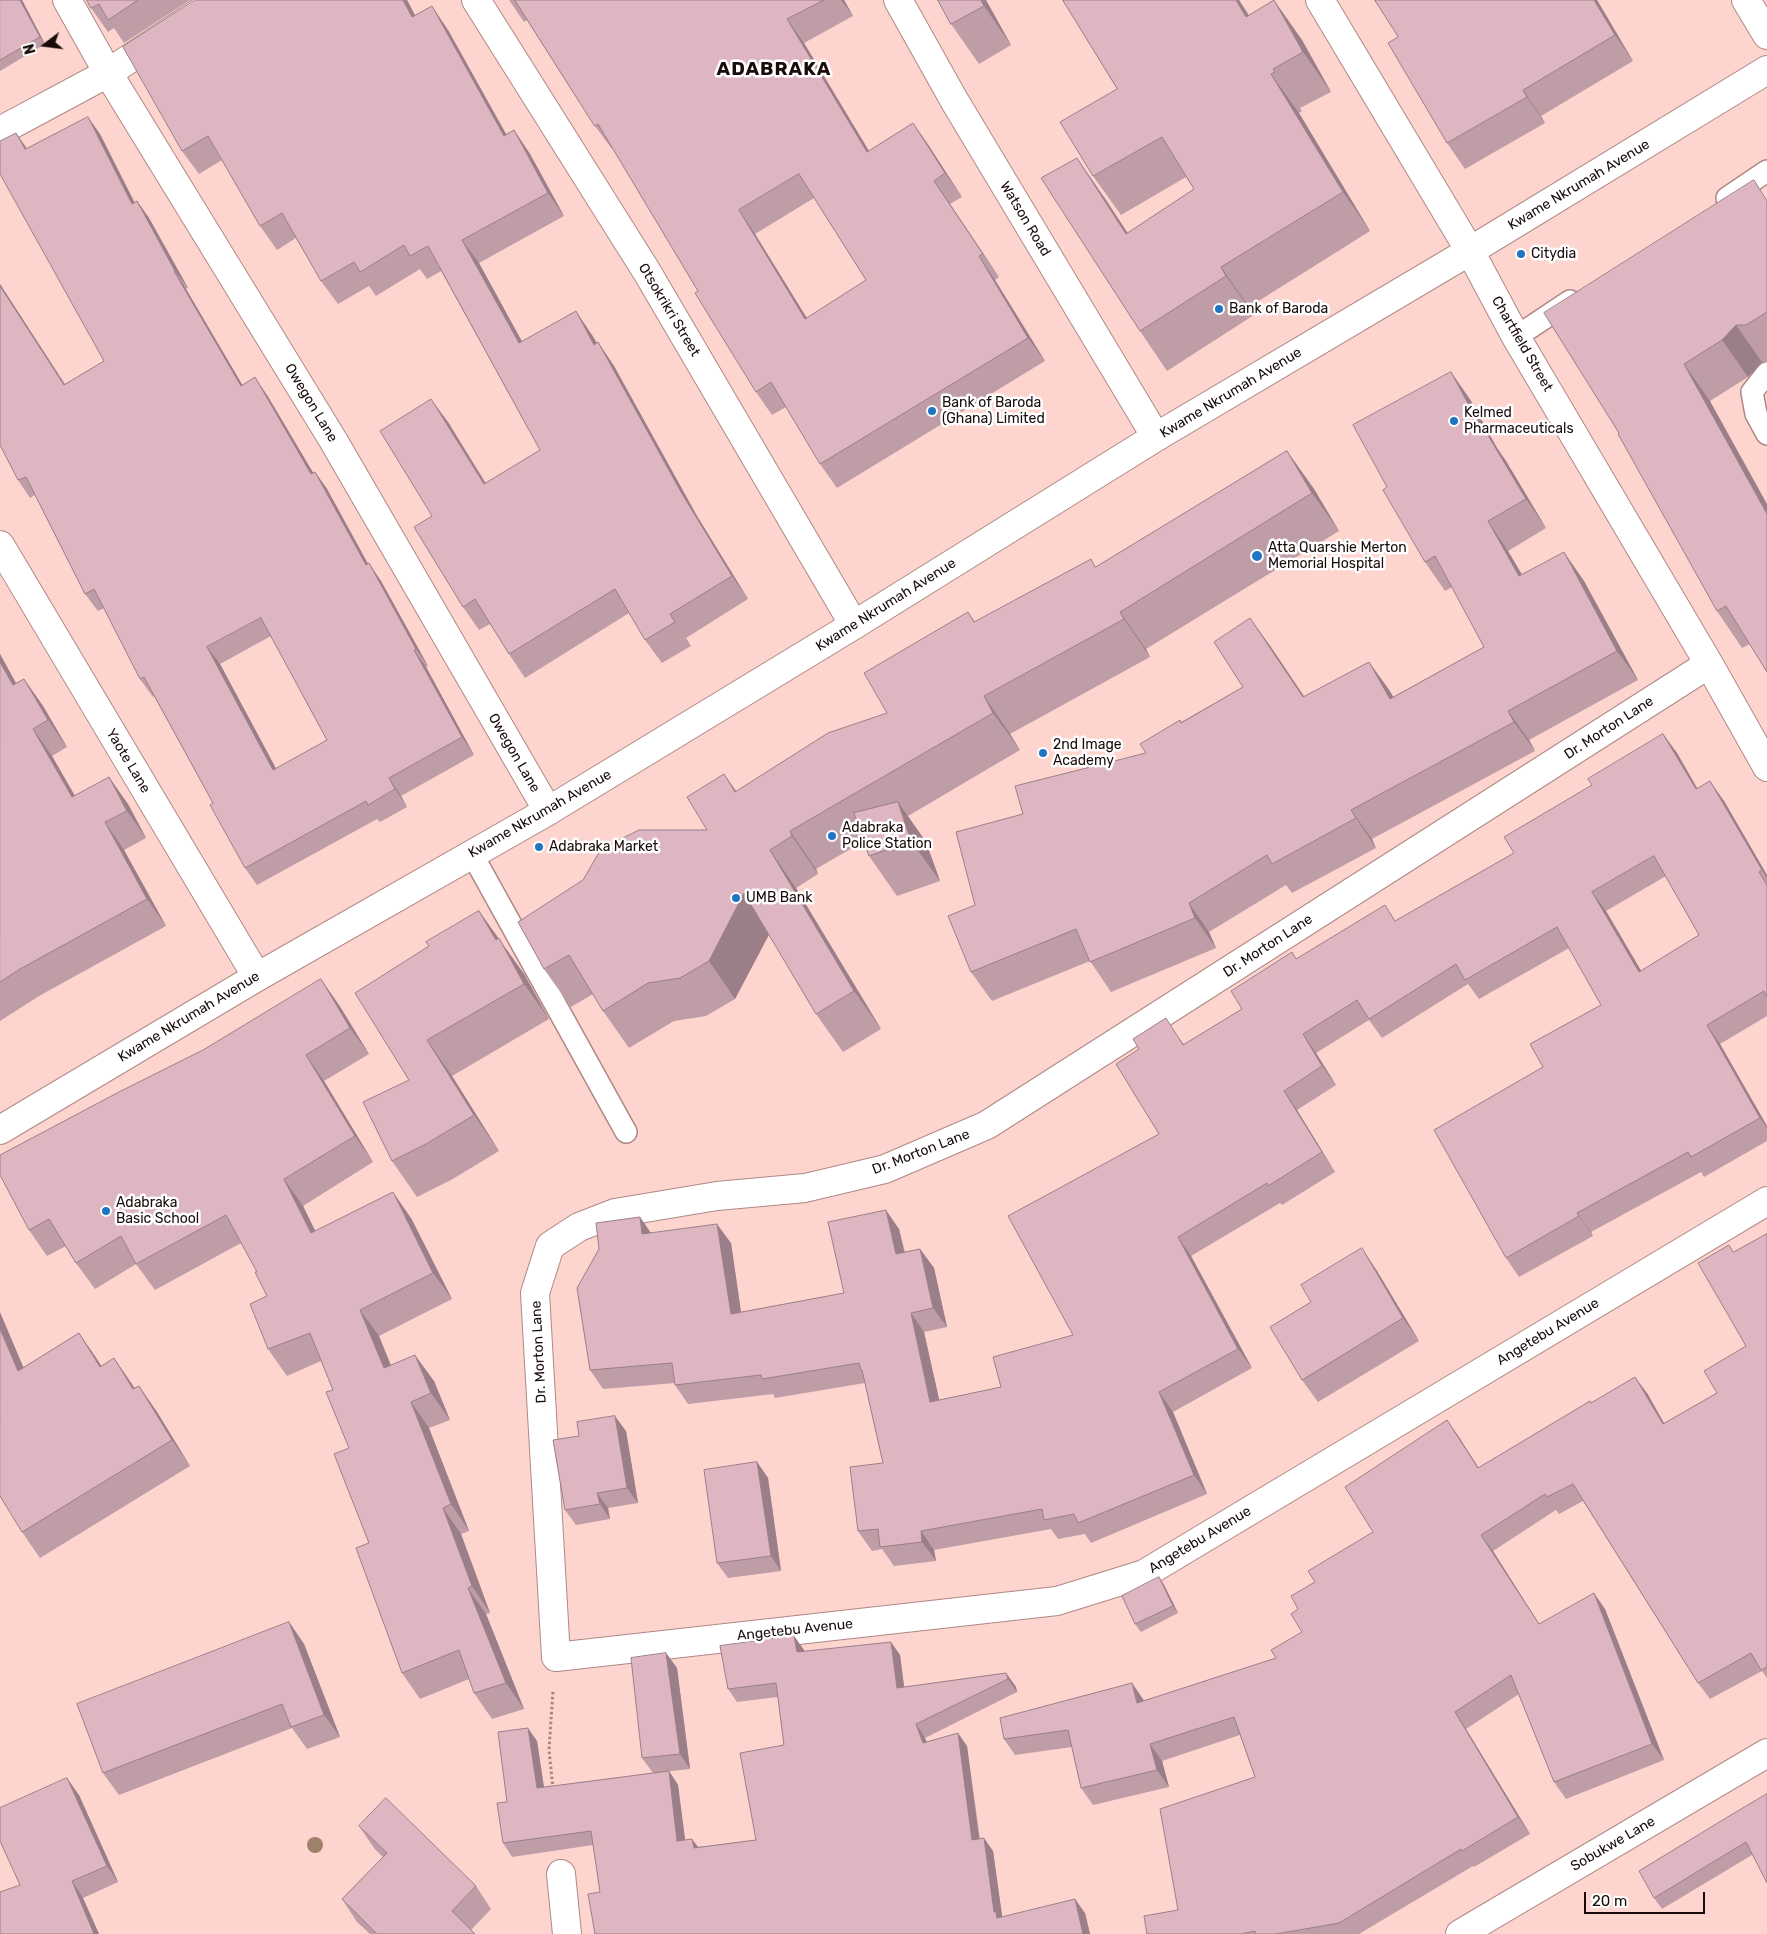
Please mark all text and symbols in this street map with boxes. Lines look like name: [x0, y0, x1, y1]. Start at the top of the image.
north arrow: [20, 20, 70, 70]
text: N: [21, 42, 40, 56]
district label: ADABRAKA: [716, 59, 832, 81]
street label: Kwame Nkrumah Avenue: [1505, 136, 1653, 234]
street label: Watson Road: [996, 179, 1054, 259]
place label: Citydia: [1531, 246, 1576, 262]
marker: Citydia: [1515, 248, 1527, 260]
street label: Otsokrikri Street: [635, 260, 703, 360]
street label: Chartfield Street: [1488, 293, 1556, 395]
place label: Bank of Baroda: [1229, 301, 1328, 317]
marker: Bank of Baroda: [1213, 303, 1225, 315]
street label: Kwame Nkrumah Avenue: [1157, 344, 1305, 442]
street label: Owegon Lane: [281, 361, 341, 445]
place label: Bank of Baroda (Ghana) Limited: [942, 395, 1045, 428]
marker: Bank of Baroda (Ghana) Limited: [926, 405, 938, 417]
place label: Kelmed Pharmaceuticals: [1464, 405, 1574, 438]
marker: Kelmed Pharmaceuticals: [1448, 415, 1460, 427]
place label: Atta Quarshie Merton Memorial Hospital: [1268, 540, 1407, 572]
marker: Atta Quarshie Merton Memorial Hospital: [1250, 549, 1264, 563]
street label: Kwame Nkrumah Avenue: [813, 555, 959, 655]
street label: Dr. Morton Lane: [1561, 693, 1657, 763]
street label: Owegon Lane: [485, 710, 543, 796]
street label: Yaote Lane: [102, 726, 154, 796]
place label: 2nd Image Academy: [1053, 737, 1122, 770]
marker: 2nd Image Academy: [1037, 747, 1049, 759]
street label: Kwame Nkrumah Avenue: [466, 766, 614, 862]
place label: Adabraka Police Station: [842, 820, 932, 852]
marker: Adabraka Police Station: [826, 830, 838, 842]
place label: Adabraka Market: [549, 839, 658, 855]
marker: Adabraka Market: [533, 841, 545, 853]
place label: UMB Bank: [746, 890, 812, 906]
marker: UMB Bank: [730, 892, 742, 904]
street label: Dr. Morton Lane: [1220, 911, 1316, 981]
street label: Kwame Nkrumah Avenue: [115, 968, 263, 1066]
street label: Dr. Morton Lane: [870, 1126, 972, 1178]
place label: Adabraka Basic School: [116, 1195, 199, 1228]
marker: Adabraka Basic School: [100, 1205, 112, 1217]
street label: Angetebu Avenue: [1494, 1295, 1602, 1369]
street label: Dr. Morton Lane: [528, 1300, 550, 1404]
street label: Angetebu Avenue: [1146, 1503, 1254, 1577]
street label: Angetebu Avenue: [736, 1616, 854, 1644]
street label: Sobukwe Lane: [1568, 1813, 1658, 1875]
scale bar: [1587, 1882, 1708, 1914]
text: 20 m: [1592, 1892, 1627, 1910]

